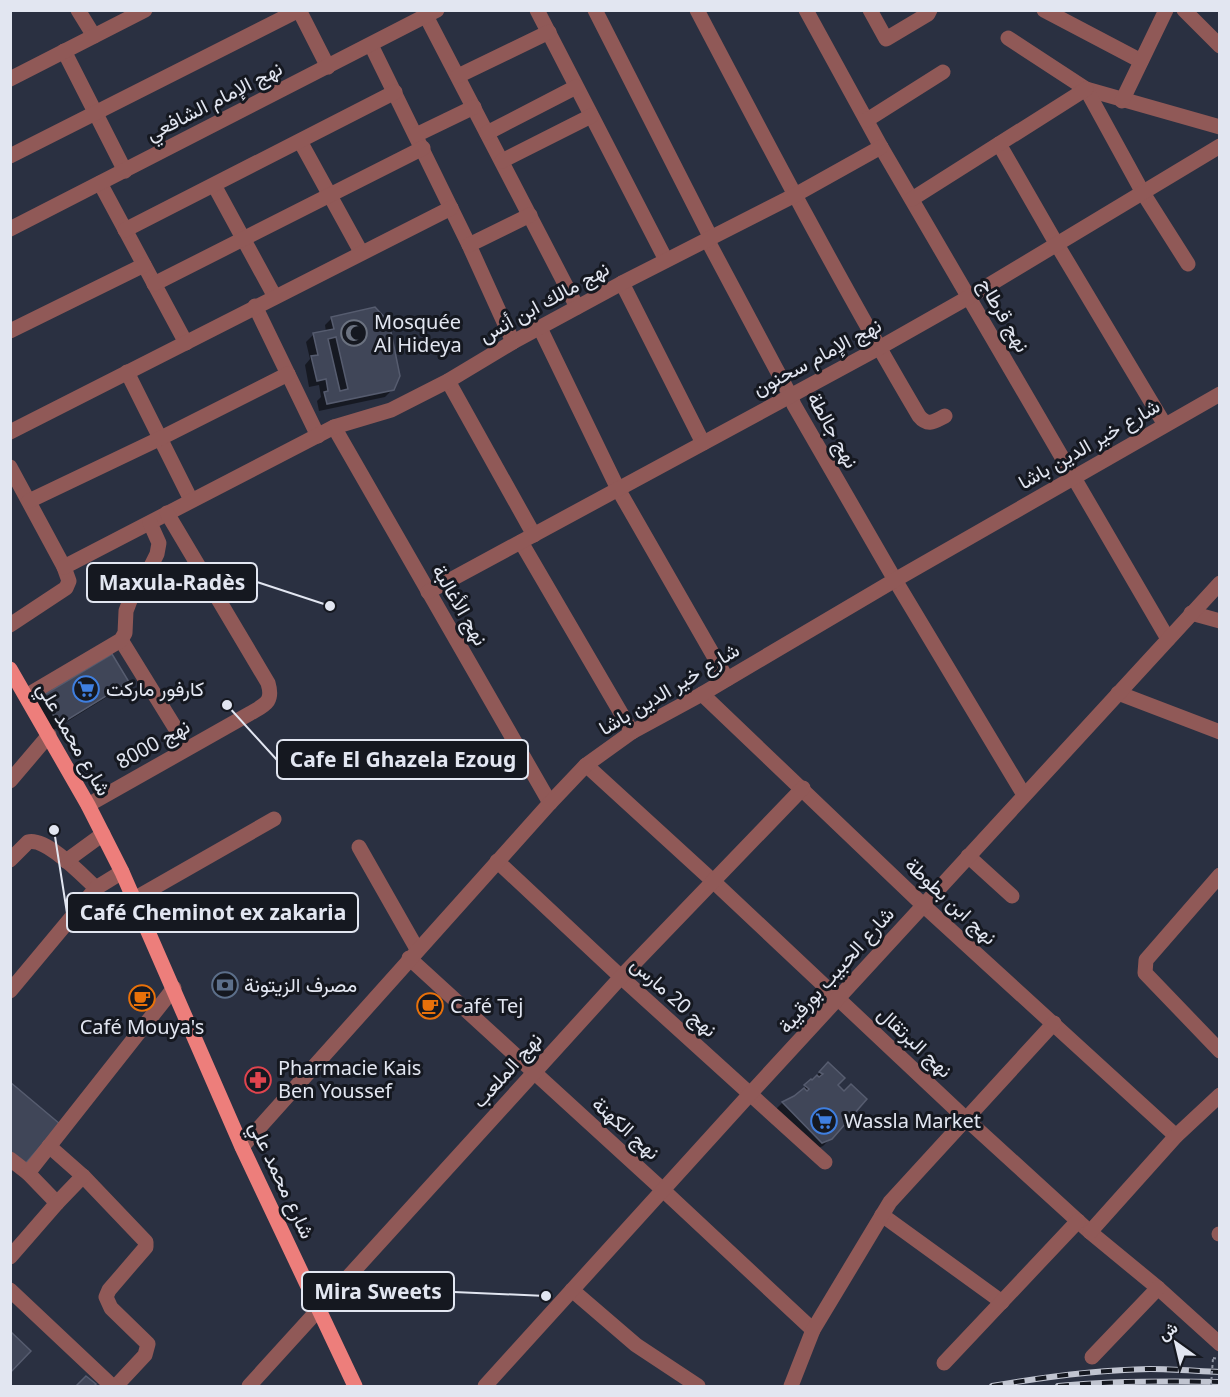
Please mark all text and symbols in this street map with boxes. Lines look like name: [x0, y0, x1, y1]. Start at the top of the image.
street label: نهج الإمام الشافعي: [141, 55, 288, 150]
street label: نهج مالك ابن أنس: [474, 255, 614, 349]
street label: نهج قرطاج: [971, 273, 1037, 357]
place label: Mosquée Al Hideya: [374, 308, 462, 358]
street label: نهج الإمام سحنون: [748, 311, 886, 403]
mosque icon: Mosquée Al Hideya: [339, 318, 369, 348]
street label: نهج جالطة: [801, 387, 865, 473]
street label: شارع خير الدين باشا: [1013, 392, 1165, 496]
street label: نهج الأغالبة: [426, 559, 494, 651]
callout: Maxula-Radès: [87, 563, 257, 602]
text: Maxula-Radès: [99, 568, 245, 596]
street label: شارع خير الدين باشا: [593, 636, 745, 742]
supermarket icon: كارفور ماركت: [71, 674, 101, 704]
place label: كارفور ماركت: [106, 675, 204, 702]
street label: شارع محمد علي: [28, 677, 118, 802]
street label: نهج 8000: [111, 712, 195, 776]
callout: Cafe El Ghazela Ezoug: [277, 740, 528, 779]
text: Cafe El Ghazela Ezoug: [290, 745, 516, 773]
street label: نهج ابن بطوطة: [899, 851, 1003, 951]
callout: Café Cheminot ex zakaria: [67, 893, 358, 932]
text: Café Cheminot ex zakaria: [80, 898, 346, 926]
street label: شارع الحبيب بورقيبة: [772, 901, 900, 1039]
street label: نهج 20 مارس: [625, 951, 723, 1043]
bank icon: مصرف الزيتونة: [210, 970, 240, 1000]
place label: مصرف الزيتونة: [244, 971, 357, 998]
cafe icon: Café Mouya's: [127, 983, 157, 1013]
cafe icon: Café Tej: [415, 991, 445, 1021]
place label: Café Tej: [450, 992, 523, 1019]
street label: نهج البرتقال: [871, 1000, 959, 1084]
place label: Café Mouya's: [80, 1013, 204, 1040]
street label: نهج الملعب: [466, 1026, 548, 1114]
place label: Pharmacie Kais Ben Youssef: [278, 1054, 421, 1104]
pharmacy icon: Pharmacie Kais Ben Youssef: [243, 1065, 273, 1095]
street label: نهج الكهنة: [586, 1090, 666, 1166]
supermarket icon: Wassla Market: [809, 1106, 839, 1136]
place label: Wassla Market: [844, 1107, 981, 1134]
street label: شارع محمد علي: [240, 1117, 321, 1245]
callout: Mira Sweets: [302, 1272, 454, 1311]
text: Mira Sweets: [314, 1277, 442, 1305]
north arrow: [1146, 1313, 1206, 1373]
text: ش: [1153, 1316, 1182, 1345]

